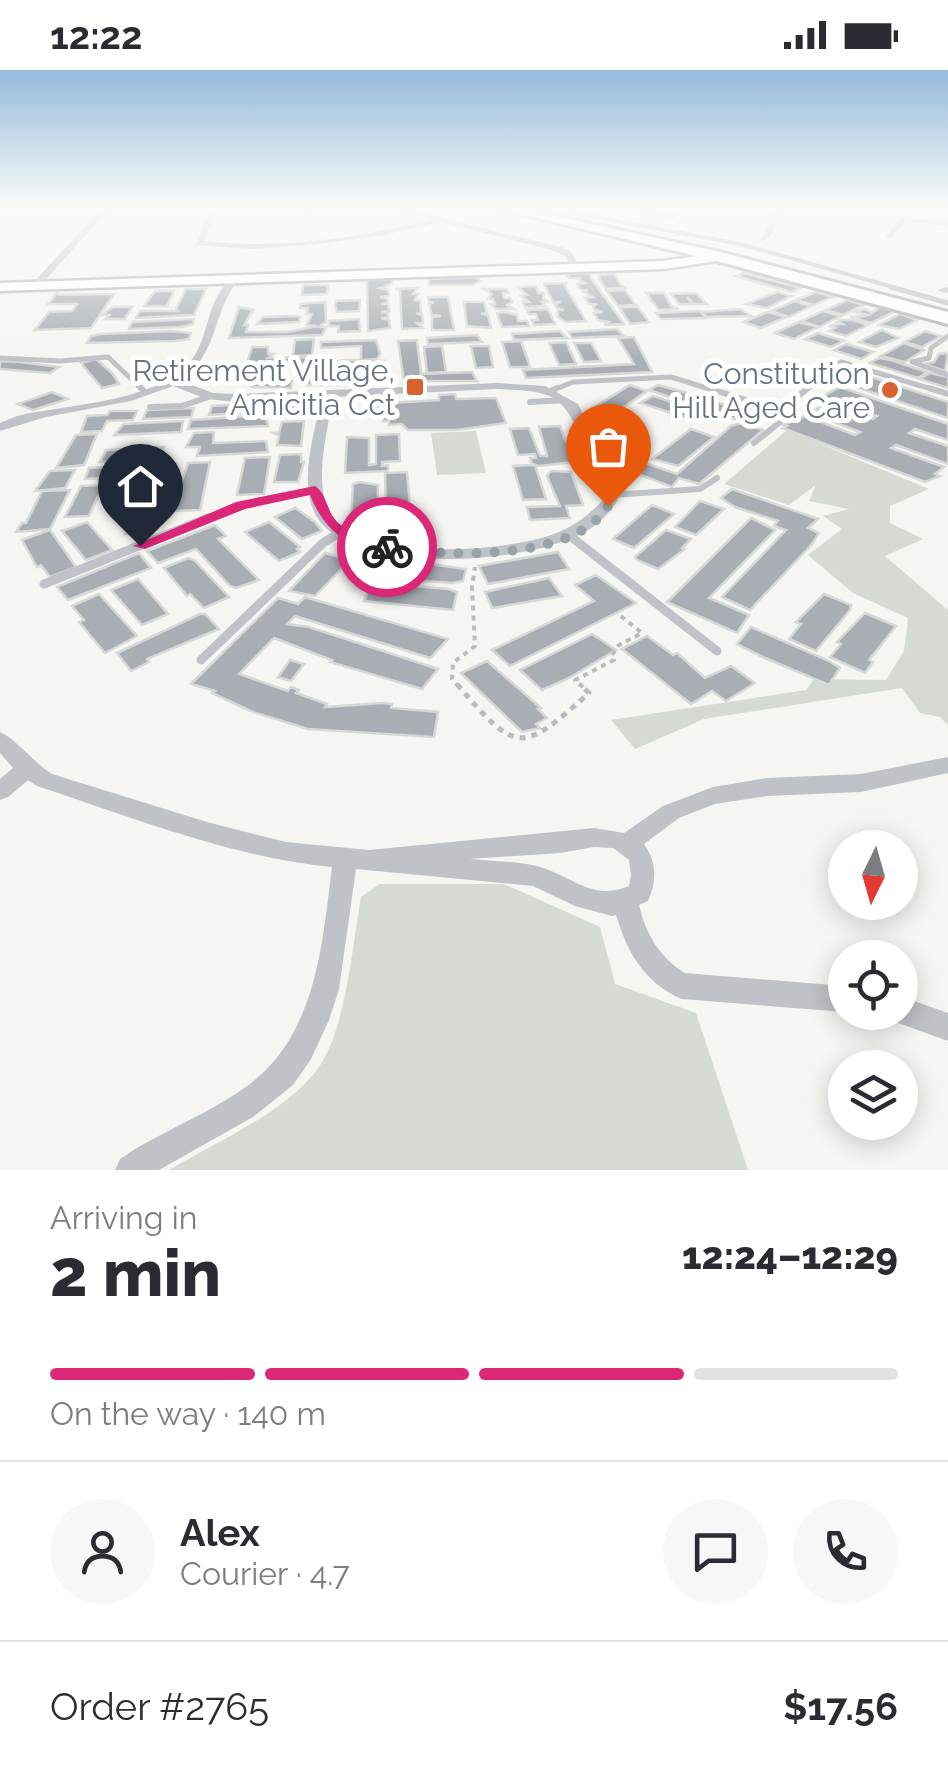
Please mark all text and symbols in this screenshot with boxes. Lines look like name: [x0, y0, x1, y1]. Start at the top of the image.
text: 12:22: [50, 13, 142, 58]
place label: Retirement Village, Amicitia Cct: [133, 353, 395, 422]
place label: Constitution Hill Aged Care: [672, 356, 870, 425]
marker: Retirement Village, Amicitia Cct: [404, 376, 426, 398]
marker: Constitution Hill Aged Care: [879, 379, 901, 401]
pin: [566, 404, 651, 507]
icon: bag: [581, 419, 636, 474]
pin: [98, 444, 183, 547]
icon: home: [113, 459, 168, 514]
courier: [337, 497, 437, 597]
icon: bike: [360, 520, 415, 575]
north arrow: [828, 830, 918, 920]
map controls: [828, 830, 918, 1140]
button: locate: [828, 940, 918, 1030]
button: layers: [828, 1050, 918, 1140]
text: Arriving in: [50, 1199, 197, 1236]
text: 12:24–12:29: [682, 1233, 898, 1278]
text: 2 min: [50, 1235, 221, 1311]
text: On the way · 140 m: [50, 1395, 326, 1432]
button: person: [50, 1499, 155, 1604]
button: chat: [663, 1499, 768, 1604]
button: phone: [793, 1499, 898, 1604]
text: Alex: [180, 1510, 260, 1555]
text: Courier · 4.7: [180, 1555, 350, 1592]
text: Order #2765: [50, 1684, 269, 1729]
text: $17.56: [783, 1684, 898, 1729]

